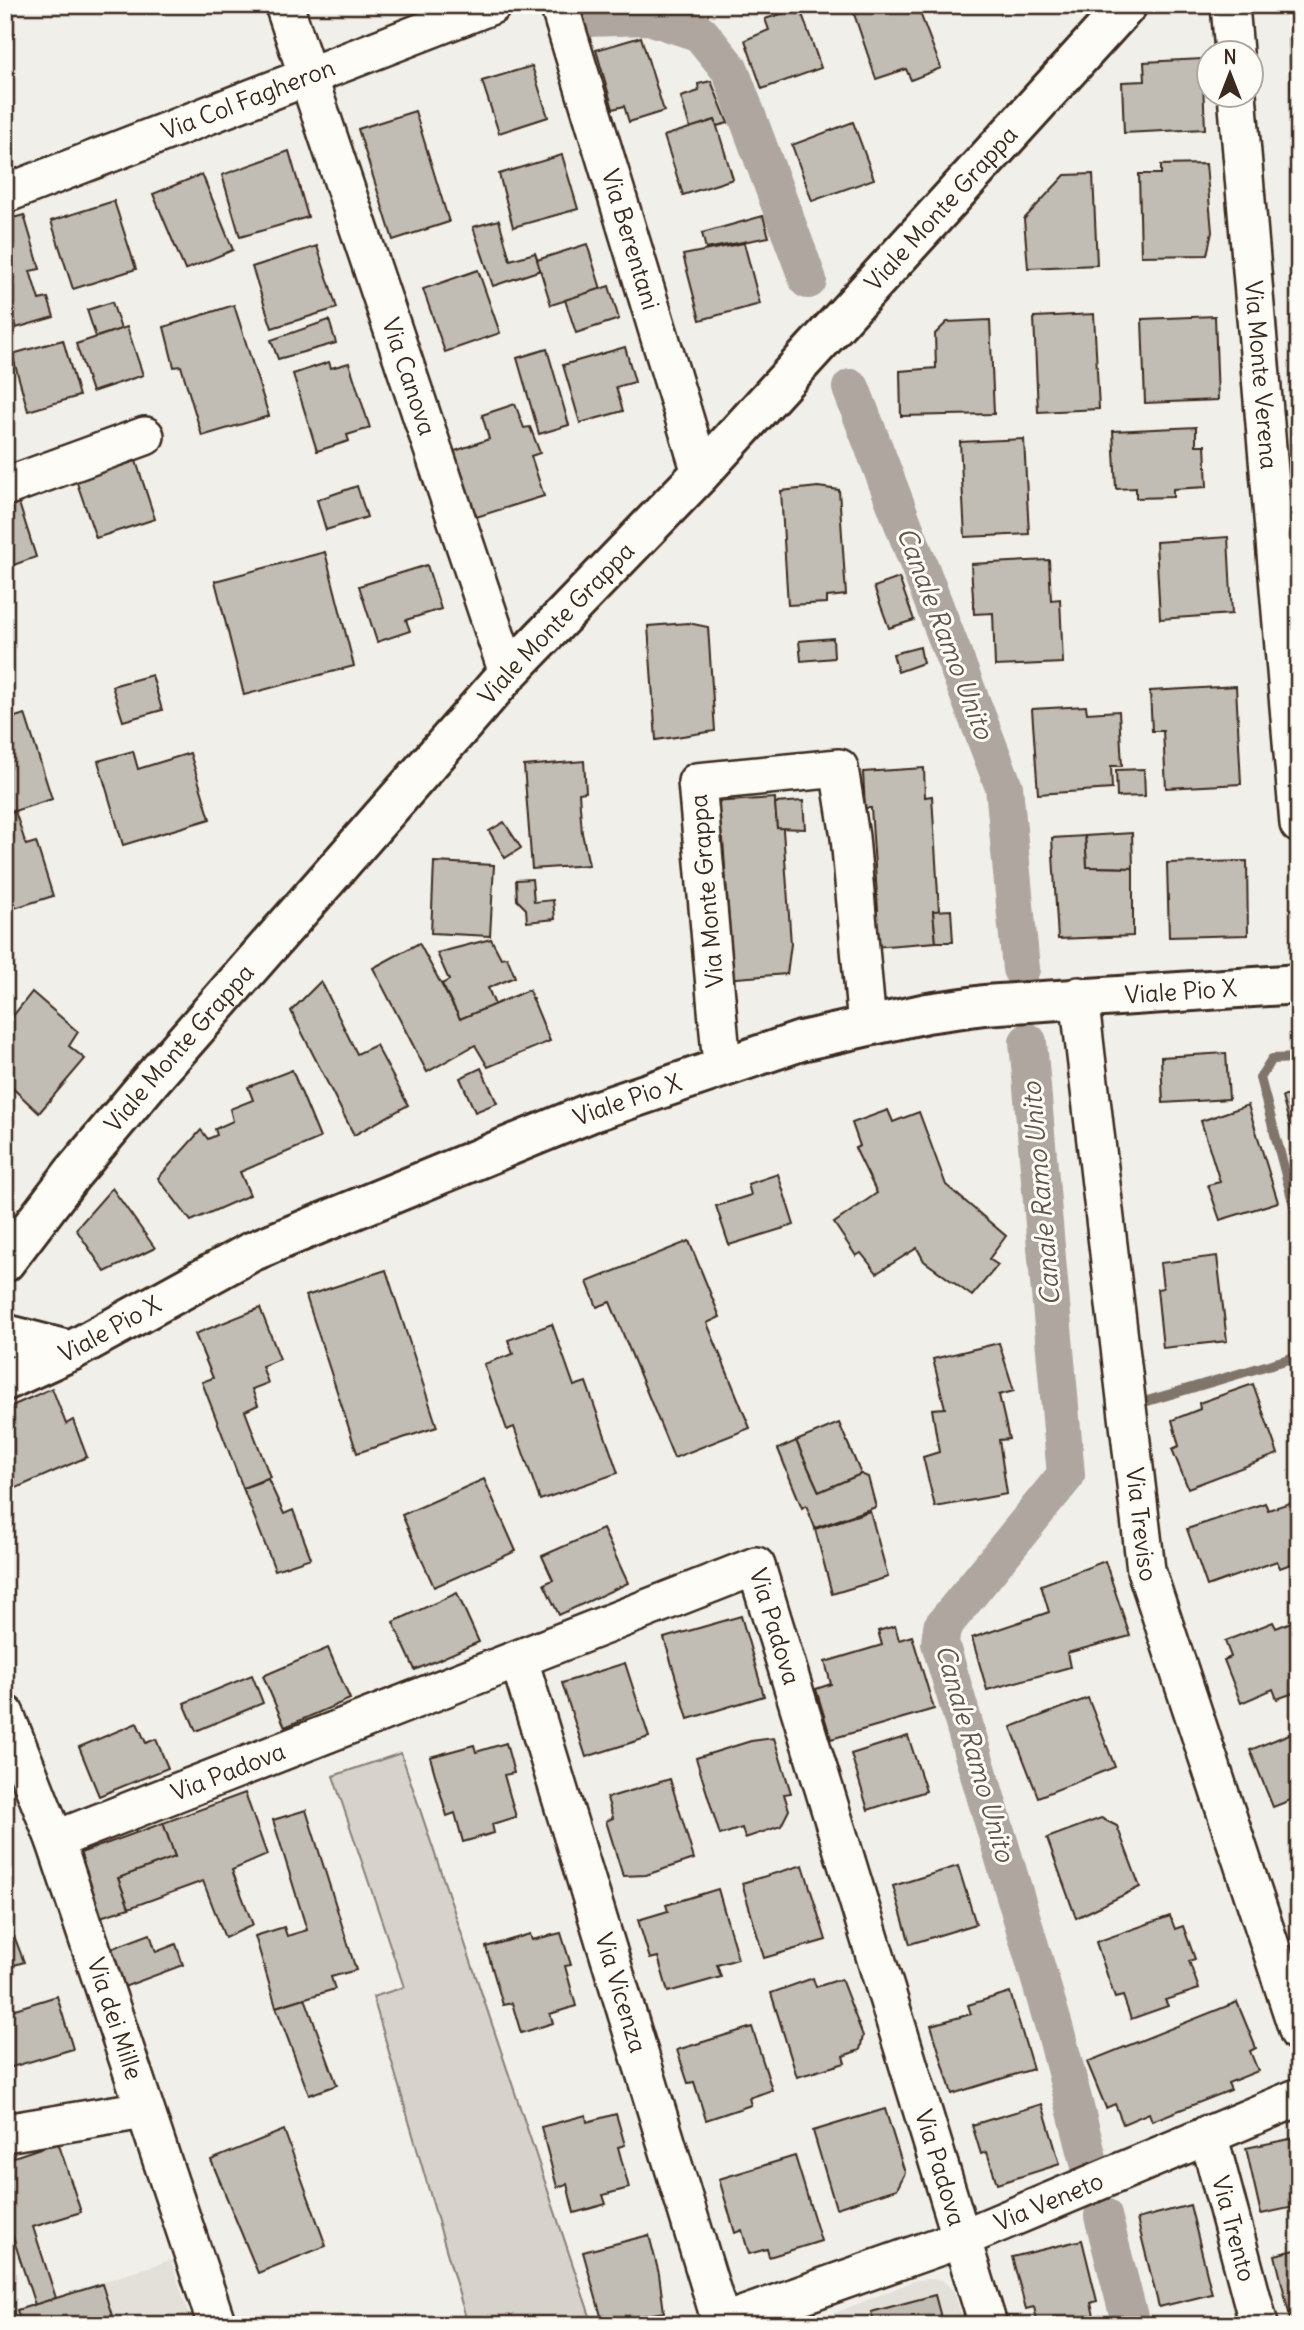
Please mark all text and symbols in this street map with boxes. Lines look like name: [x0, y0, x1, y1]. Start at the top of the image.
north arrow: [1196, 38, 1266, 108]
text: N: [1223, 45, 1237, 69]
street label: Via Col Fagheron: [157, 51, 339, 146]
street label: Viale Monte Grappa: [858, 119, 1023, 297]
street label: Via Berentani: [596, 165, 667, 313]
street label: Via Monte Verena: [1239, 279, 1285, 471]
street label: Via Canova: [376, 314, 443, 439]
water label: Canale Ramo Unito: [890, 522, 1002, 745]
street label: Viale Monte Grappa: [471, 536, 640, 710]
street label: Via Monte Grappa: [683, 793, 729, 989]
street label: Viale Monte Grappa: [98, 957, 260, 1138]
street label: Viale Pio X: [1124, 972, 1238, 1010]
street label: Viale Pio X: [569, 1067, 685, 1132]
water label: Canale Ramo Unito: [1014, 1080, 1067, 1307]
street label: Viale Pio X: [54, 1288, 166, 1369]
street label: Via Treviso: [1120, 1466, 1165, 1585]
street label: Via Padova: [744, 1564, 807, 1688]
water label: Canale Ramo Unito: [929, 1641, 1023, 1867]
street label: Via Padova: [166, 1736, 289, 1807]
street label: Via Vicenza: [589, 1929, 654, 2056]
street label: Via dei Mille: [81, 1954, 150, 2083]
street label: Via Padova: [909, 2106, 973, 2229]
street label: Via Veneto: [990, 2165, 1107, 2237]
street label: Via Trento: [1206, 2172, 1263, 2284]

